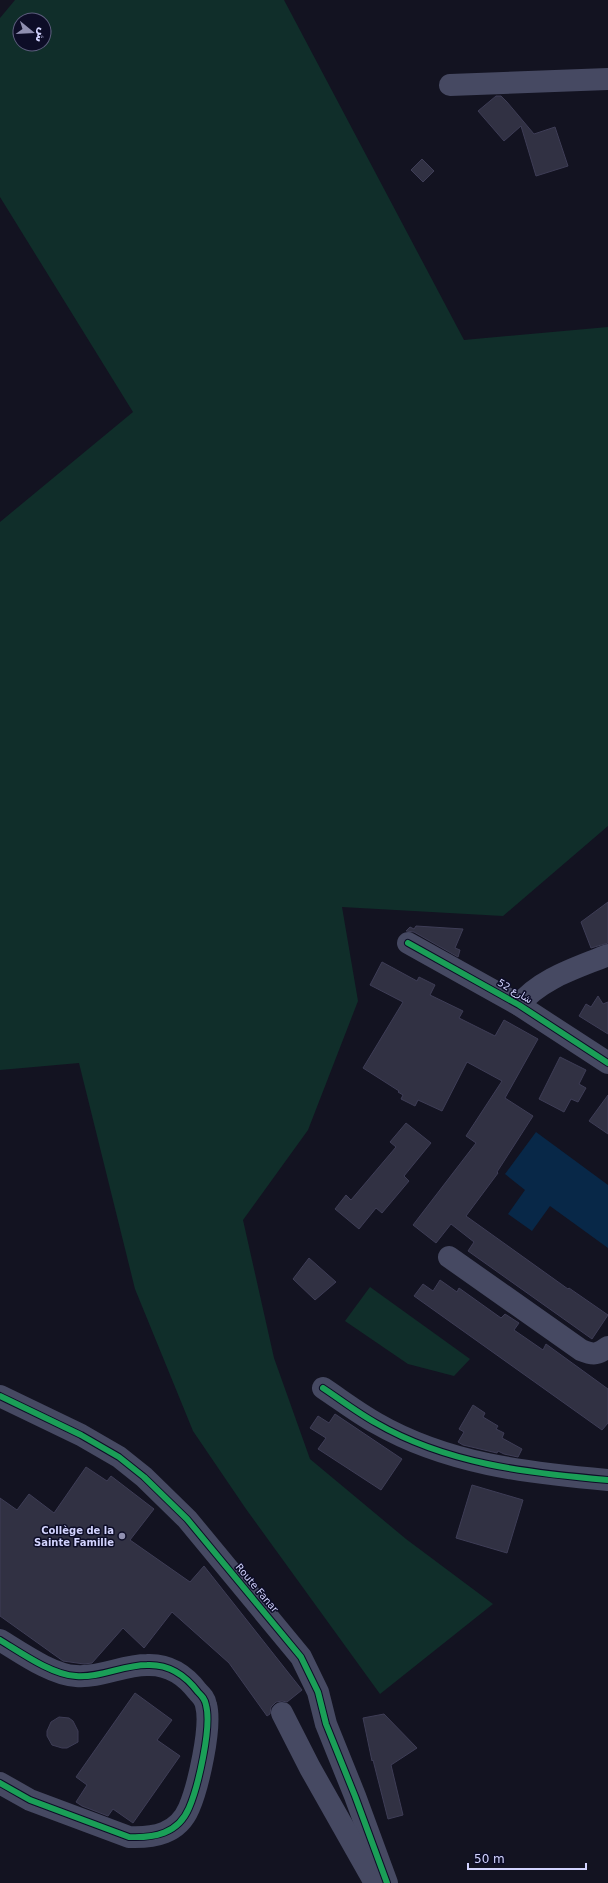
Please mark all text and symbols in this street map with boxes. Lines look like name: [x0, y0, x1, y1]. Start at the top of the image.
north arrow: [12, 12, 52, 52]
text: ش: [33, 26, 50, 44]
street label: شارع 52: [495, 977, 534, 1006]
place label: Collège de la Sainte Famille: [34, 1525, 114, 1548]
marker: Collège de la Sainte Famille: [117, 1531, 127, 1541]
street label: Route Fanar: [234, 1562, 281, 1615]
scale bar: [468, 1845, 586, 1871]
text: 50 m: [474, 1852, 505, 1866]

